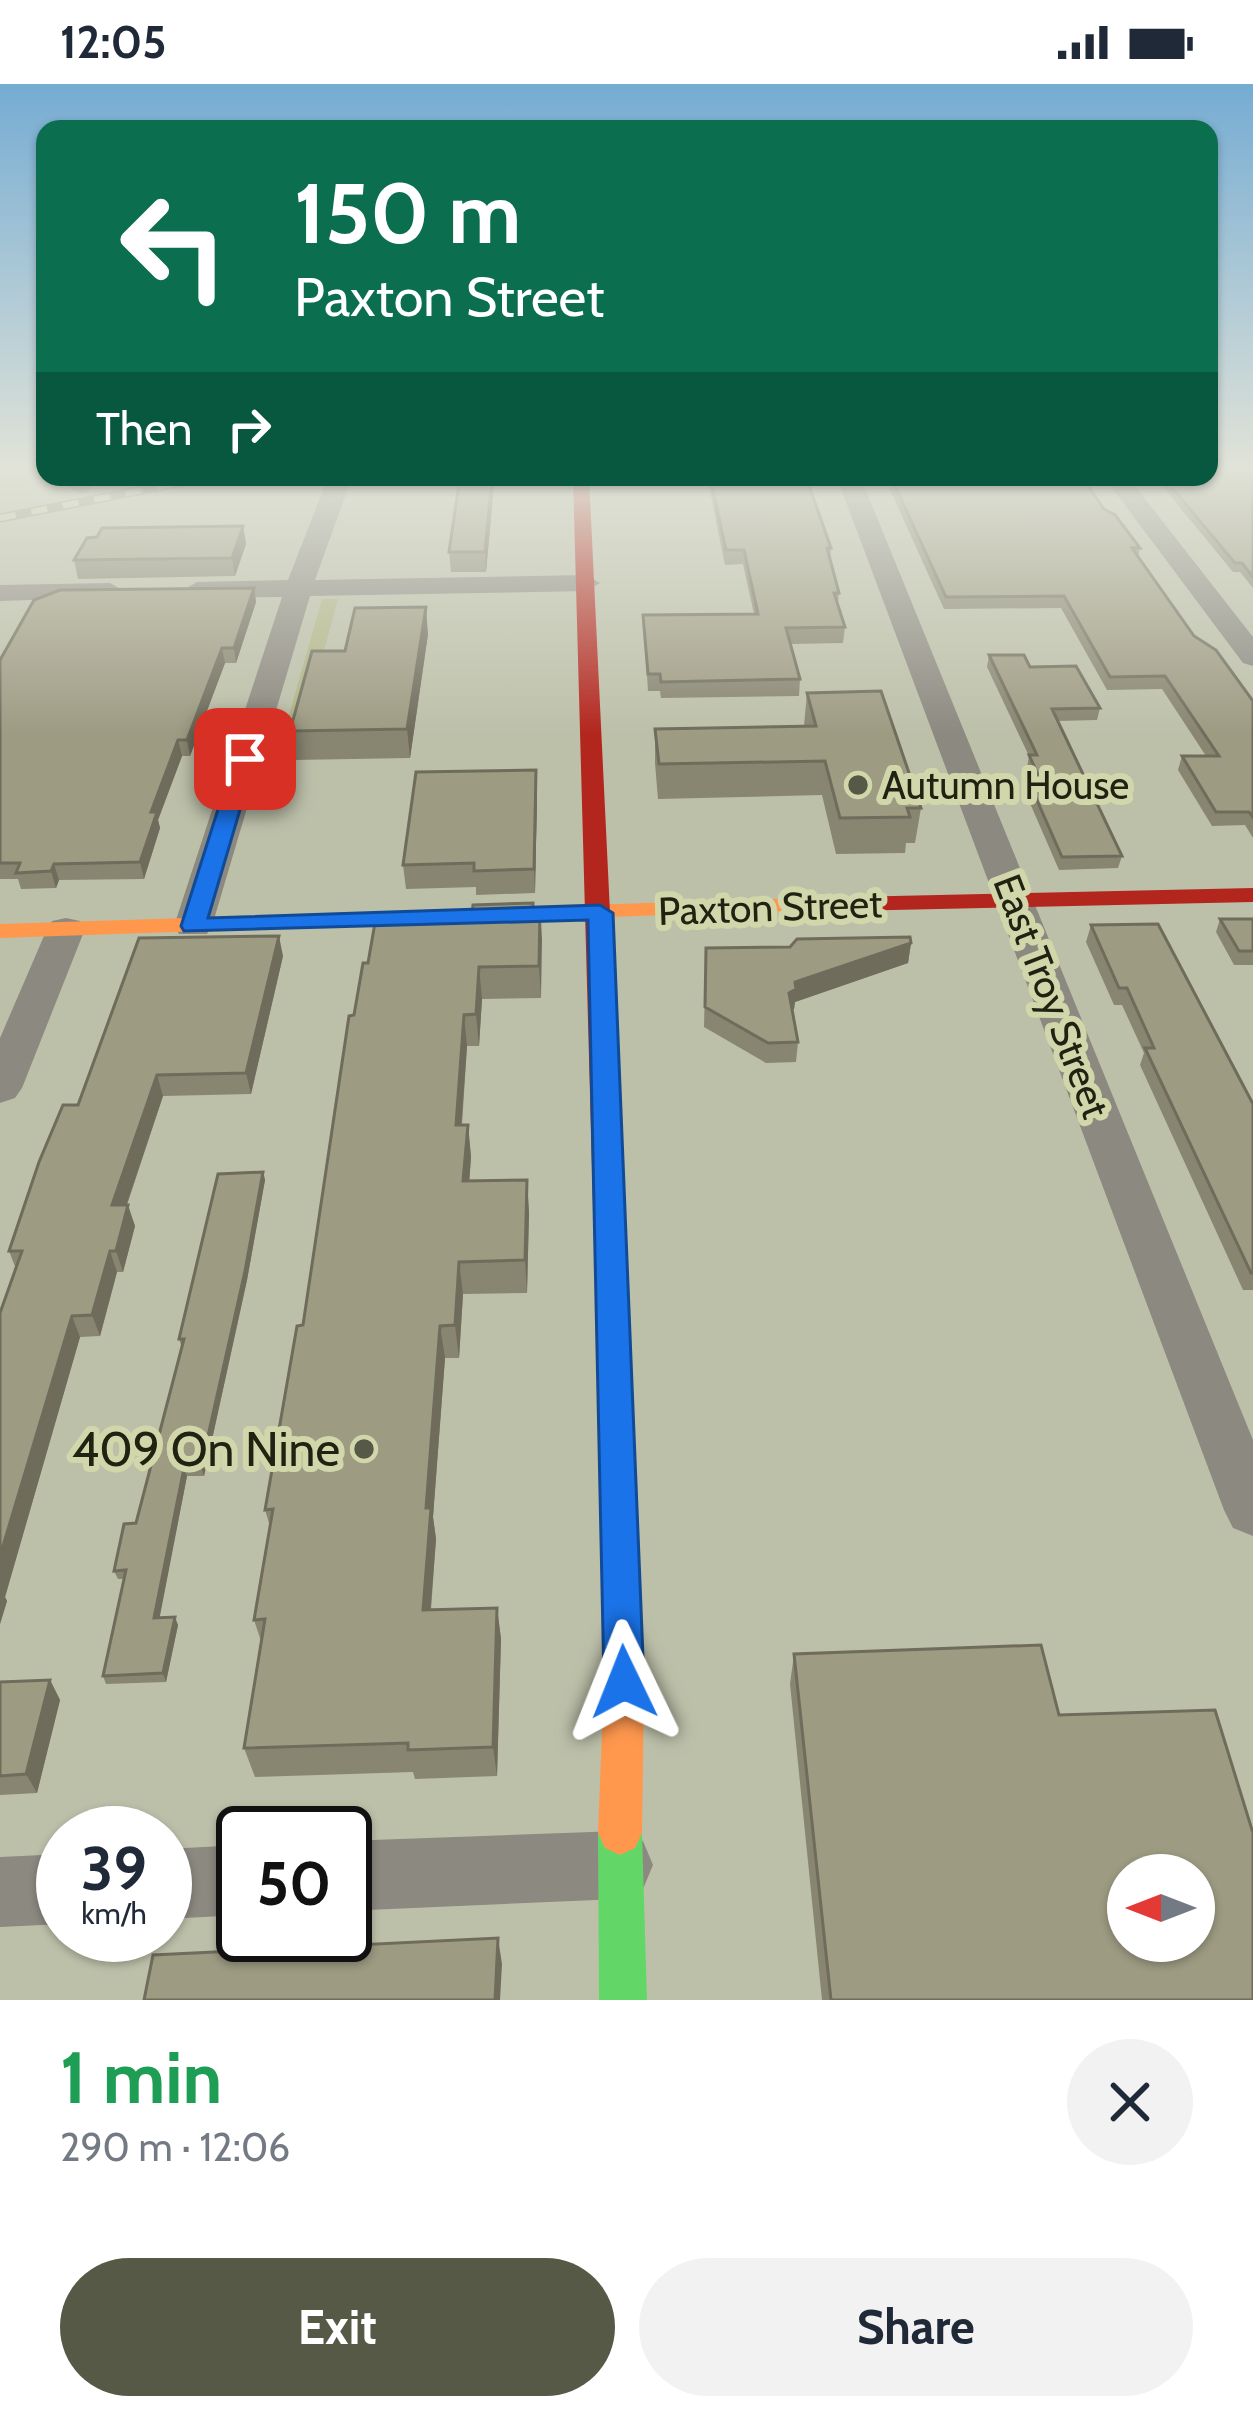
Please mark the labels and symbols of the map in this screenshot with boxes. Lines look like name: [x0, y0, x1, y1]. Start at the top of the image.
pin: [194, 708, 296, 810]
place label: Autumn House: [882, 761, 1129, 809]
marker: Autumn House: [845, 772, 871, 798]
street label: East Troy Street: [983, 867, 1121, 1125]
street label: Paxton Street: [657, 879, 883, 935]
place label: 409 On Nine: [71, 1420, 340, 1478]
marker: 409 On Nine: [351, 1436, 377, 1462]
position arrow: [561, 1619, 687, 1745]
speed limit sign: 50: [216, 1806, 372, 1962]
north arrow: [1107, 1854, 1215, 1962]

